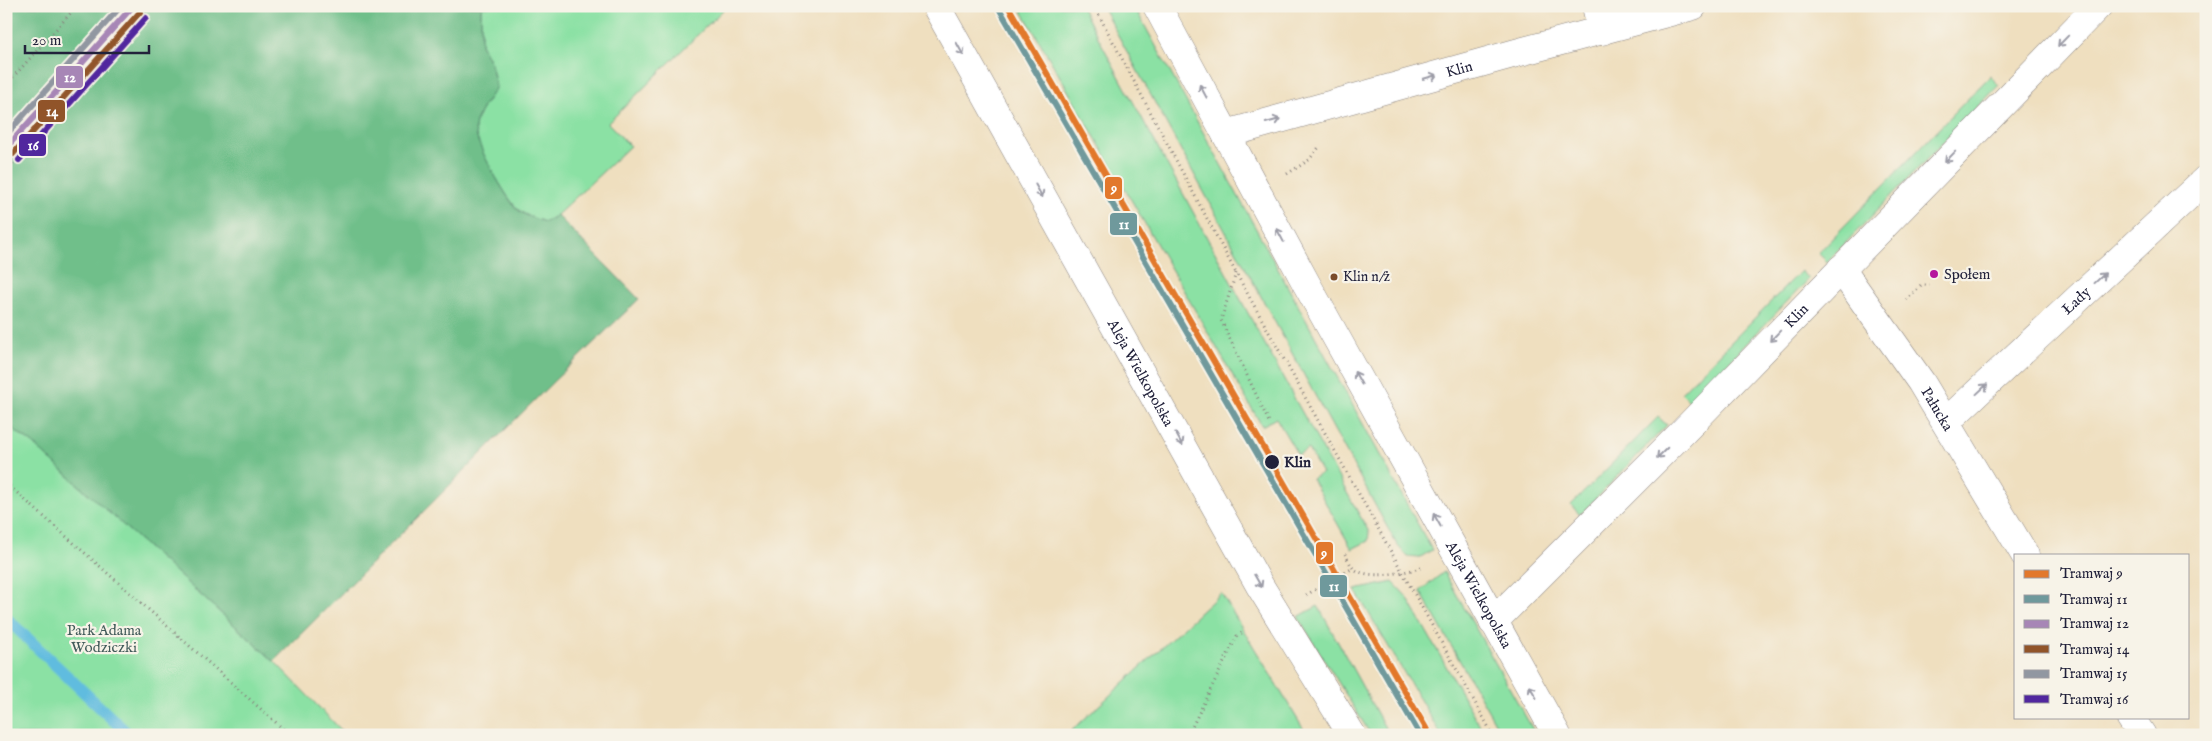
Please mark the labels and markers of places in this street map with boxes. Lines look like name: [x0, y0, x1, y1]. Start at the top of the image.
place label: Społem: [1944, 265, 1991, 284]
place label: Klin n/ż: [1343, 268, 1390, 286]
marker: Społem: [1928, 268, 1940, 280]
marker: Klin n/ż: [1329, 272, 1339, 282]
marker: Klin: [1263, 453, 1281, 471]
place label: Klin: [1284, 453, 1311, 472]

